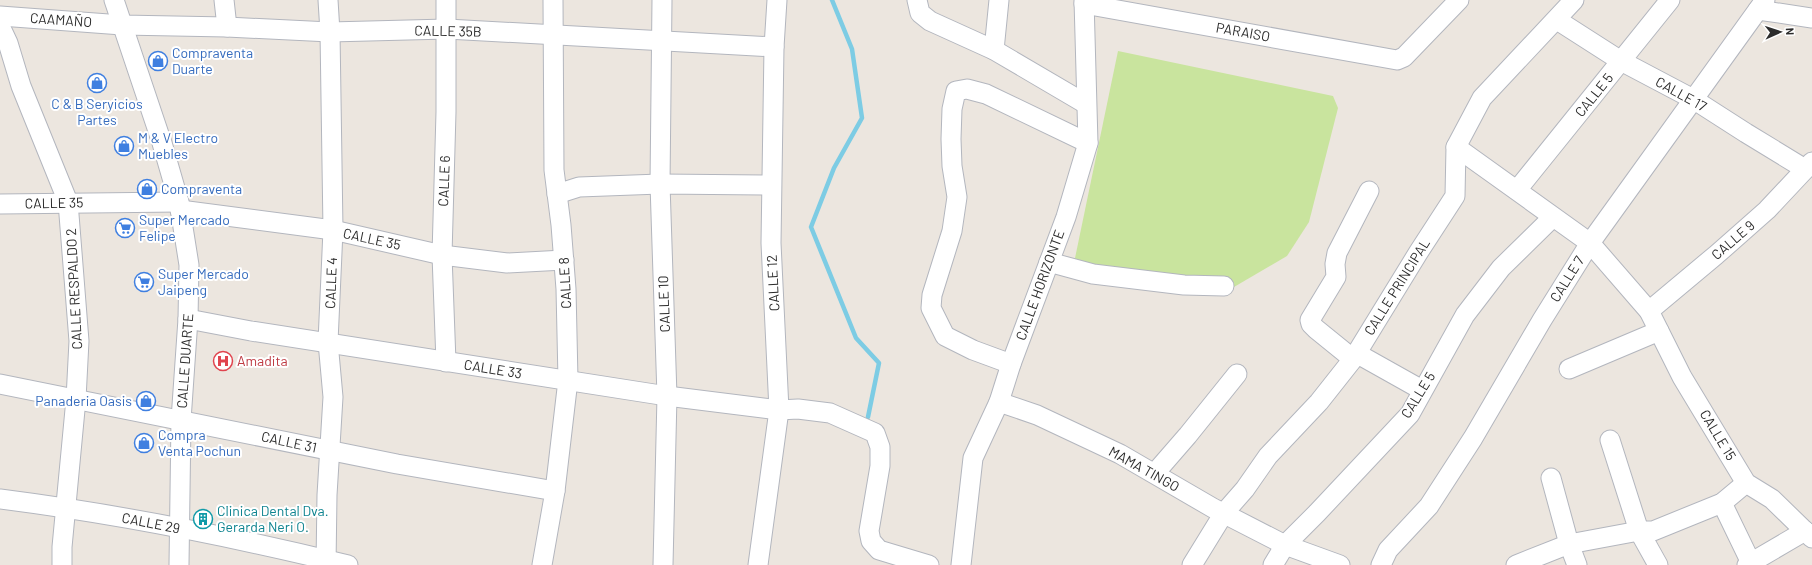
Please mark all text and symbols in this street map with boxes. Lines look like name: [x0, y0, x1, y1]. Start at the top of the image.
street label: CAAMAÑO: [29, 9, 93, 30]
north arrow: [1760, 12, 1800, 52]
street label: PARAISO: [1215, 18, 1271, 45]
street label: CALLE 35B: [414, 21, 482, 40]
text: N: [1784, 27, 1797, 35]
place label: Compraventa Duarte: [172, 44, 253, 77]
shop icon: Compraventa Duarte: [147, 50, 169, 72]
street label: CALLE 5: [1571, 69, 1616, 120]
shop icon: C & B Seryicios Partes: [86, 72, 108, 94]
street label: CALLE 17: [1653, 73, 1710, 115]
place label: C & B Seryicios Partes: [51, 95, 143, 128]
place label: M & V Electro Muebles: [138, 129, 218, 162]
shop icon: M & V Electro Muebles: [113, 135, 135, 157]
street label: CALLE 6: [434, 155, 453, 207]
shop icon: Compraventa: [136, 178, 158, 200]
place label: Compraventa: [161, 180, 242, 197]
street label: CALLE 35: [25, 193, 83, 212]
place label: Super Mercado Felipe: [139, 211, 230, 244]
street label: CALLE 9: [1708, 216, 1758, 263]
supermarket icon: Super Mercado Felipe: [114, 217, 136, 239]
street label: CALLE 35: [342, 224, 403, 253]
street label: CALLE HORIZONTE: [1012, 227, 1067, 342]
street label: CALLE RESPALDO 2: [62, 228, 85, 350]
street label: CALLE PRINCIPAL: [1360, 235, 1433, 338]
street label: CALLE 7: [1546, 252, 1587, 305]
street label: CALLE 12: [763, 254, 782, 312]
street label: CALLE 4: [321, 257, 340, 309]
street label: CALLE 8: [555, 257, 574, 309]
place label: Super Mercado Jaipeng: [158, 265, 249, 298]
supermarket icon: Super Mercado Jaipeng: [133, 271, 155, 293]
street label: CALLE 10: [654, 275, 673, 333]
street label: CALLE DUARTE: [173, 313, 196, 409]
hospital icon: Amadita: [212, 350, 234, 372]
place label: Amadita: [237, 352, 288, 369]
street label: CALLE 33: [463, 356, 523, 381]
street label: CALLE 5: [1397, 368, 1438, 421]
shop icon: Panaderia Oasis: [135, 390, 157, 412]
place label: Panaderia Oasis: [35, 392, 132, 409]
street label: CALLE 15: [1697, 406, 1740, 463]
place label: Compra Venta Pochun: [158, 426, 241, 459]
street label: CALLE 31: [260, 427, 318, 456]
shop icon: Compra Venta Pochun: [133, 432, 155, 454]
street label: MAMA TINGO: [1106, 442, 1183, 495]
place label: Clinica Dental Dva. Gerarda Neri O.: [217, 502, 329, 535]
building icon: Clinica Dental Dva. Gerarda Neri O.: [192, 508, 214, 530]
street label: CALLE 29: [121, 509, 182, 536]

